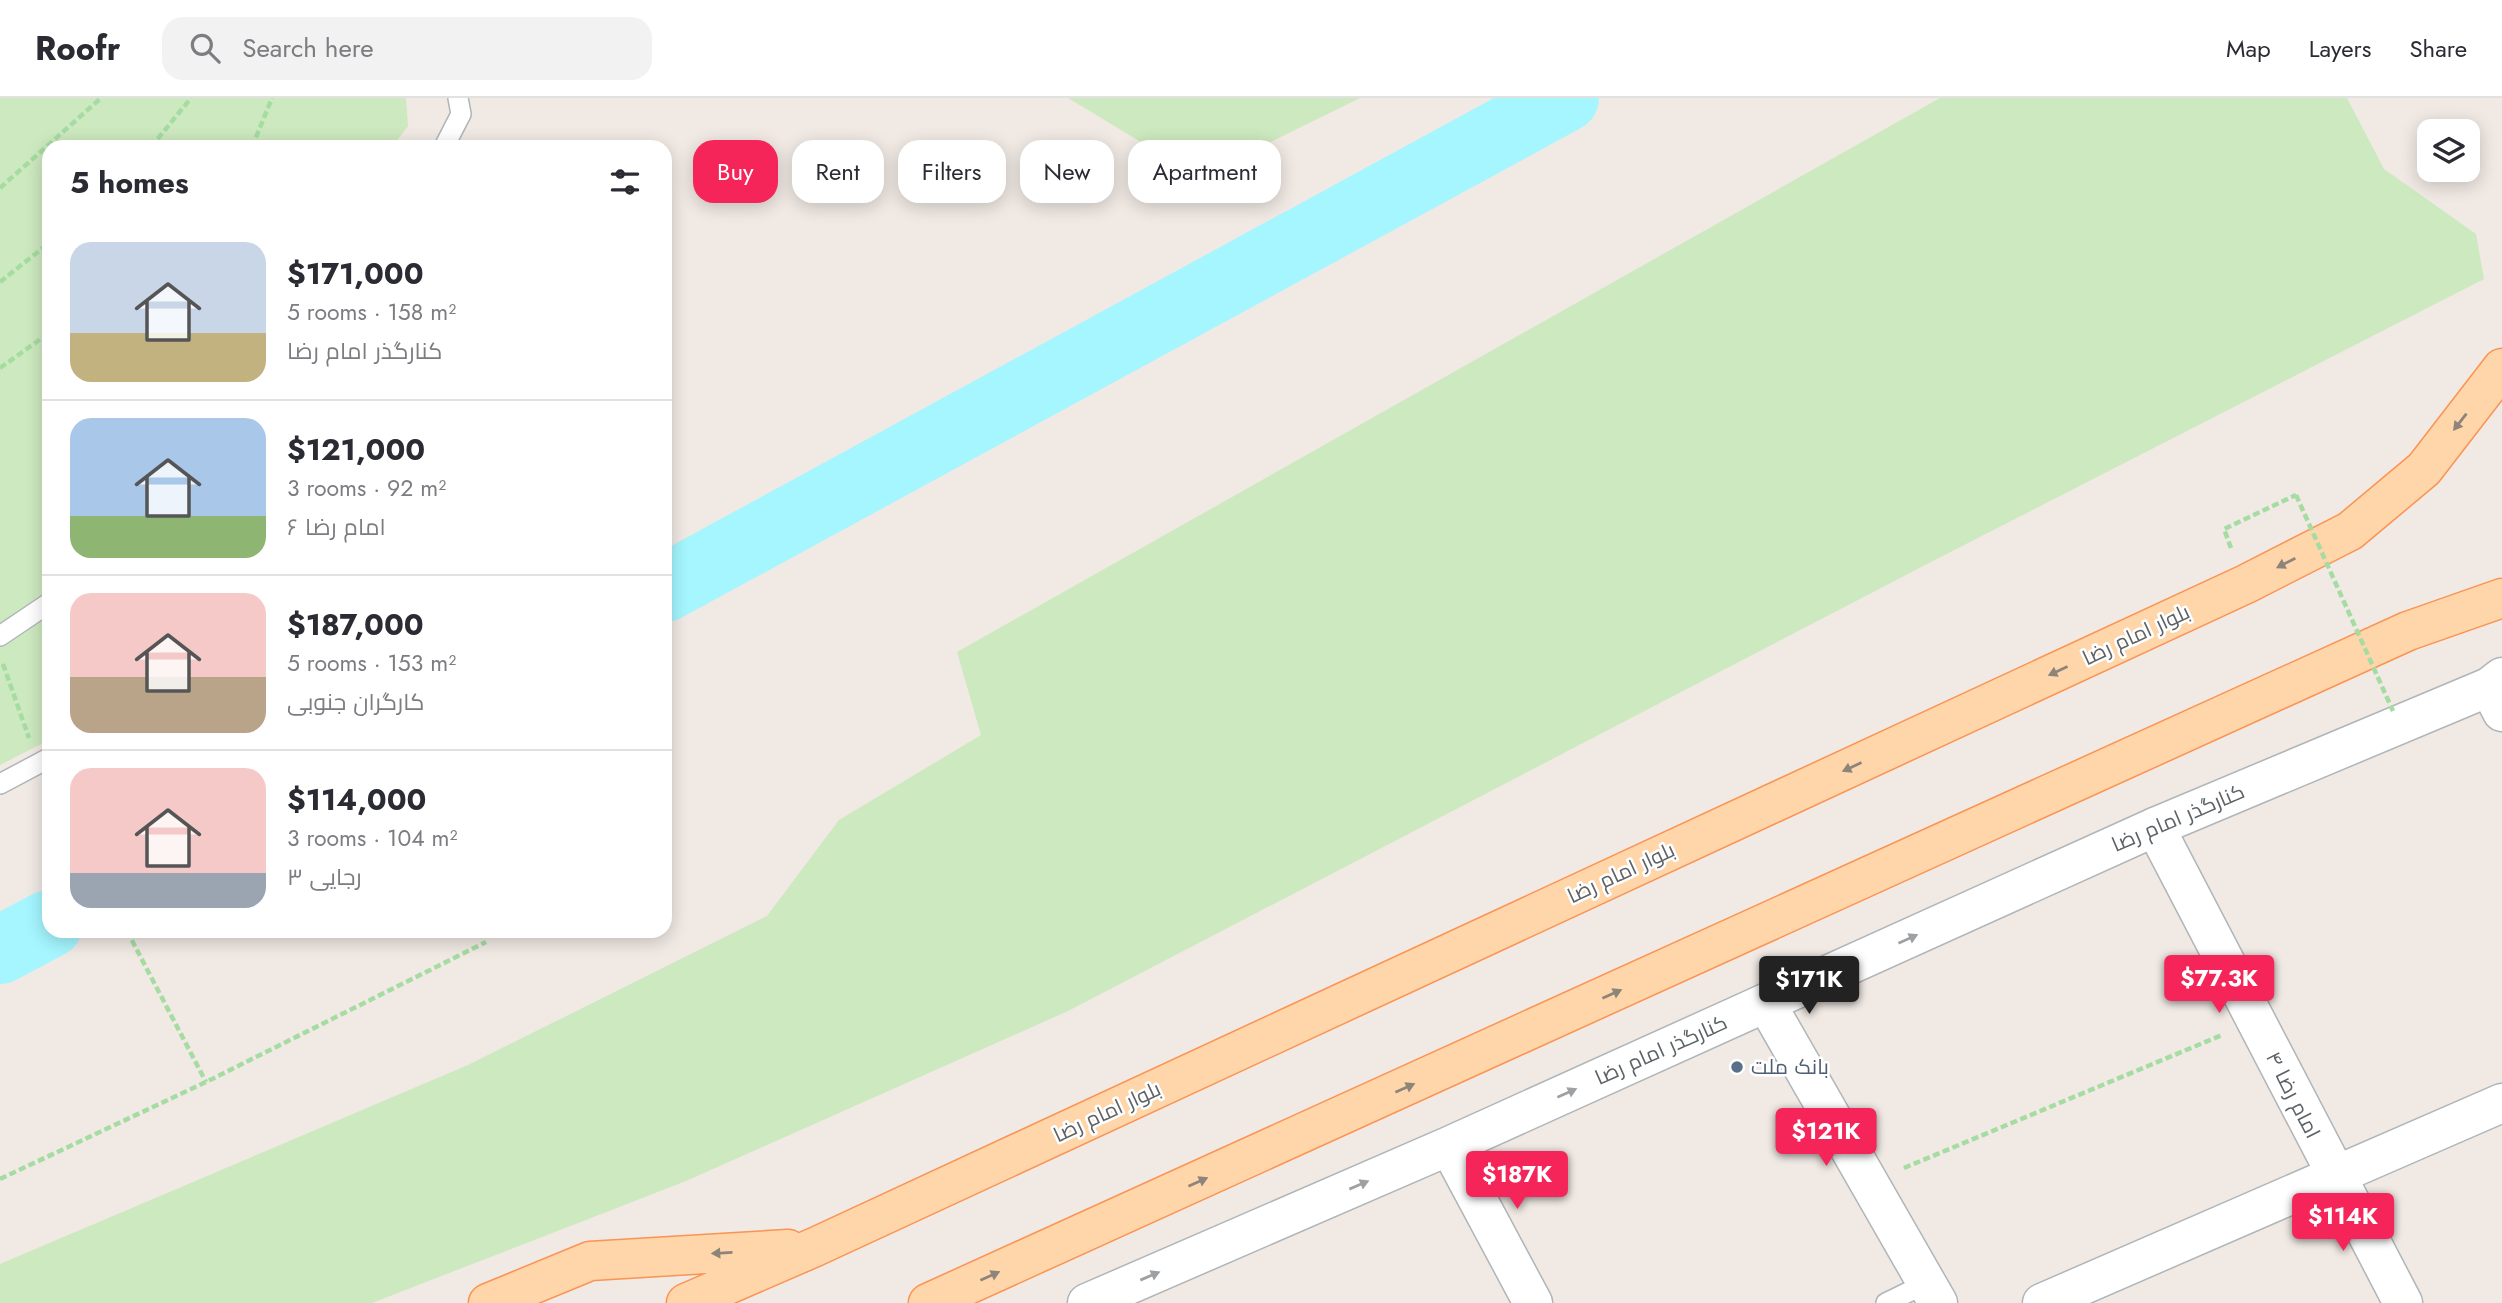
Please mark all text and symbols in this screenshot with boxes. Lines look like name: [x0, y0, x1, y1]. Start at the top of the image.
search box: [162, 17, 652, 80]
text: Roofr: [35, 25, 120, 72]
icon: search: [186, 29, 224, 67]
text: Search here: [242, 29, 374, 67]
text: Map: [2226, 31, 2271, 66]
text: Layers: [2309, 31, 2371, 66]
text: Share: [2409, 31, 2467, 66]
map controls: [2417, 119, 2480, 182]
button: layers: [2417, 119, 2480, 182]
chip: Buy: [693, 140, 778, 203]
chip: Rent: [792, 140, 884, 203]
chip: Filters: [898, 140, 1006, 203]
chip: New: [1020, 140, 1114, 203]
chip: Apartment: [1128, 140, 1281, 203]
text: 5 homes: [70, 161, 189, 204]
icon: filters: [606, 163, 644, 201]
text: $171,000: [287, 252, 424, 295]
icon: home: [126, 270, 210, 354]
text: 5 rooms · 158 m²: [287, 295, 456, 329]
text: کنارگذر امام رضا: [287, 334, 442, 368]
one-way arrow: [2454, 413, 2468, 431]
text: $121,000: [287, 428, 425, 471]
icon: home: [126, 446, 210, 530]
text: 3 rooms · 92 m²: [287, 471, 446, 505]
text: امام رضا ۶: [287, 510, 386, 544]
one-way arrow: [2276, 558, 2296, 569]
street label: بلوار امام رضا: [2077, 597, 2195, 673]
text: $187,000: [287, 603, 424, 646]
icon: home: [126, 621, 210, 705]
text: 5 rooms · 153 m²: [287, 646, 456, 680]
one-way arrow: [2048, 665, 2068, 677]
text: کارگران جنوبی: [287, 685, 424, 719]
one-way arrow: [1842, 761, 1862, 772]
street label: کنارگذر امام رضا: [2107, 776, 2249, 860]
text: $114,000: [287, 778, 426, 821]
icon: home: [126, 796, 210, 880]
text: 3 rooms · 104 m²: [287, 821, 457, 855]
street label: بلوار امام رضا: [1562, 835, 1680, 911]
text: رجایی ۳: [287, 860, 362, 894]
one-way arrow: [1898, 933, 1918, 945]
pin: $171K: [1760, 956, 1858, 1016]
pin: $77.3K: [2162, 956, 2276, 1015]
text: $77.3K: [2180, 961, 2258, 995]
text: $171K: [1775, 962, 1843, 996]
one-way arrow: [1602, 988, 1622, 999]
street label: کنارگذر امام رضا: [1590, 1007, 1732, 1093]
street label: امام رضا ۴: [2258, 1046, 2328, 1144]
place label: بانک ملت: [1751, 1052, 1829, 1082]
marker: بانک ملت: [1729, 1059, 1745, 1075]
street label: بلوار امام رضا: [1048, 1074, 1166, 1150]
one-way arrow: [1394, 1082, 1415, 1093]
one-way arrow: [1557, 1087, 1577, 1099]
pin: $121K: [1777, 1108, 1875, 1168]
text: $121K: [1792, 1114, 1860, 1148]
pin: $187K: [1468, 1152, 1566, 1211]
text: $187K: [1482, 1157, 1552, 1191]
one-way arrow: [1187, 1176, 1208, 1187]
one-way arrow: [1349, 1179, 1369, 1191]
pin: $114K: [2294, 1194, 2392, 1253]
text: $114K: [2308, 1199, 2378, 1233]
one-way arrow: [711, 1248, 733, 1259]
one-way arrow: [980, 1270, 1000, 1282]
one-way arrow: [1140, 1270, 1160, 1282]

